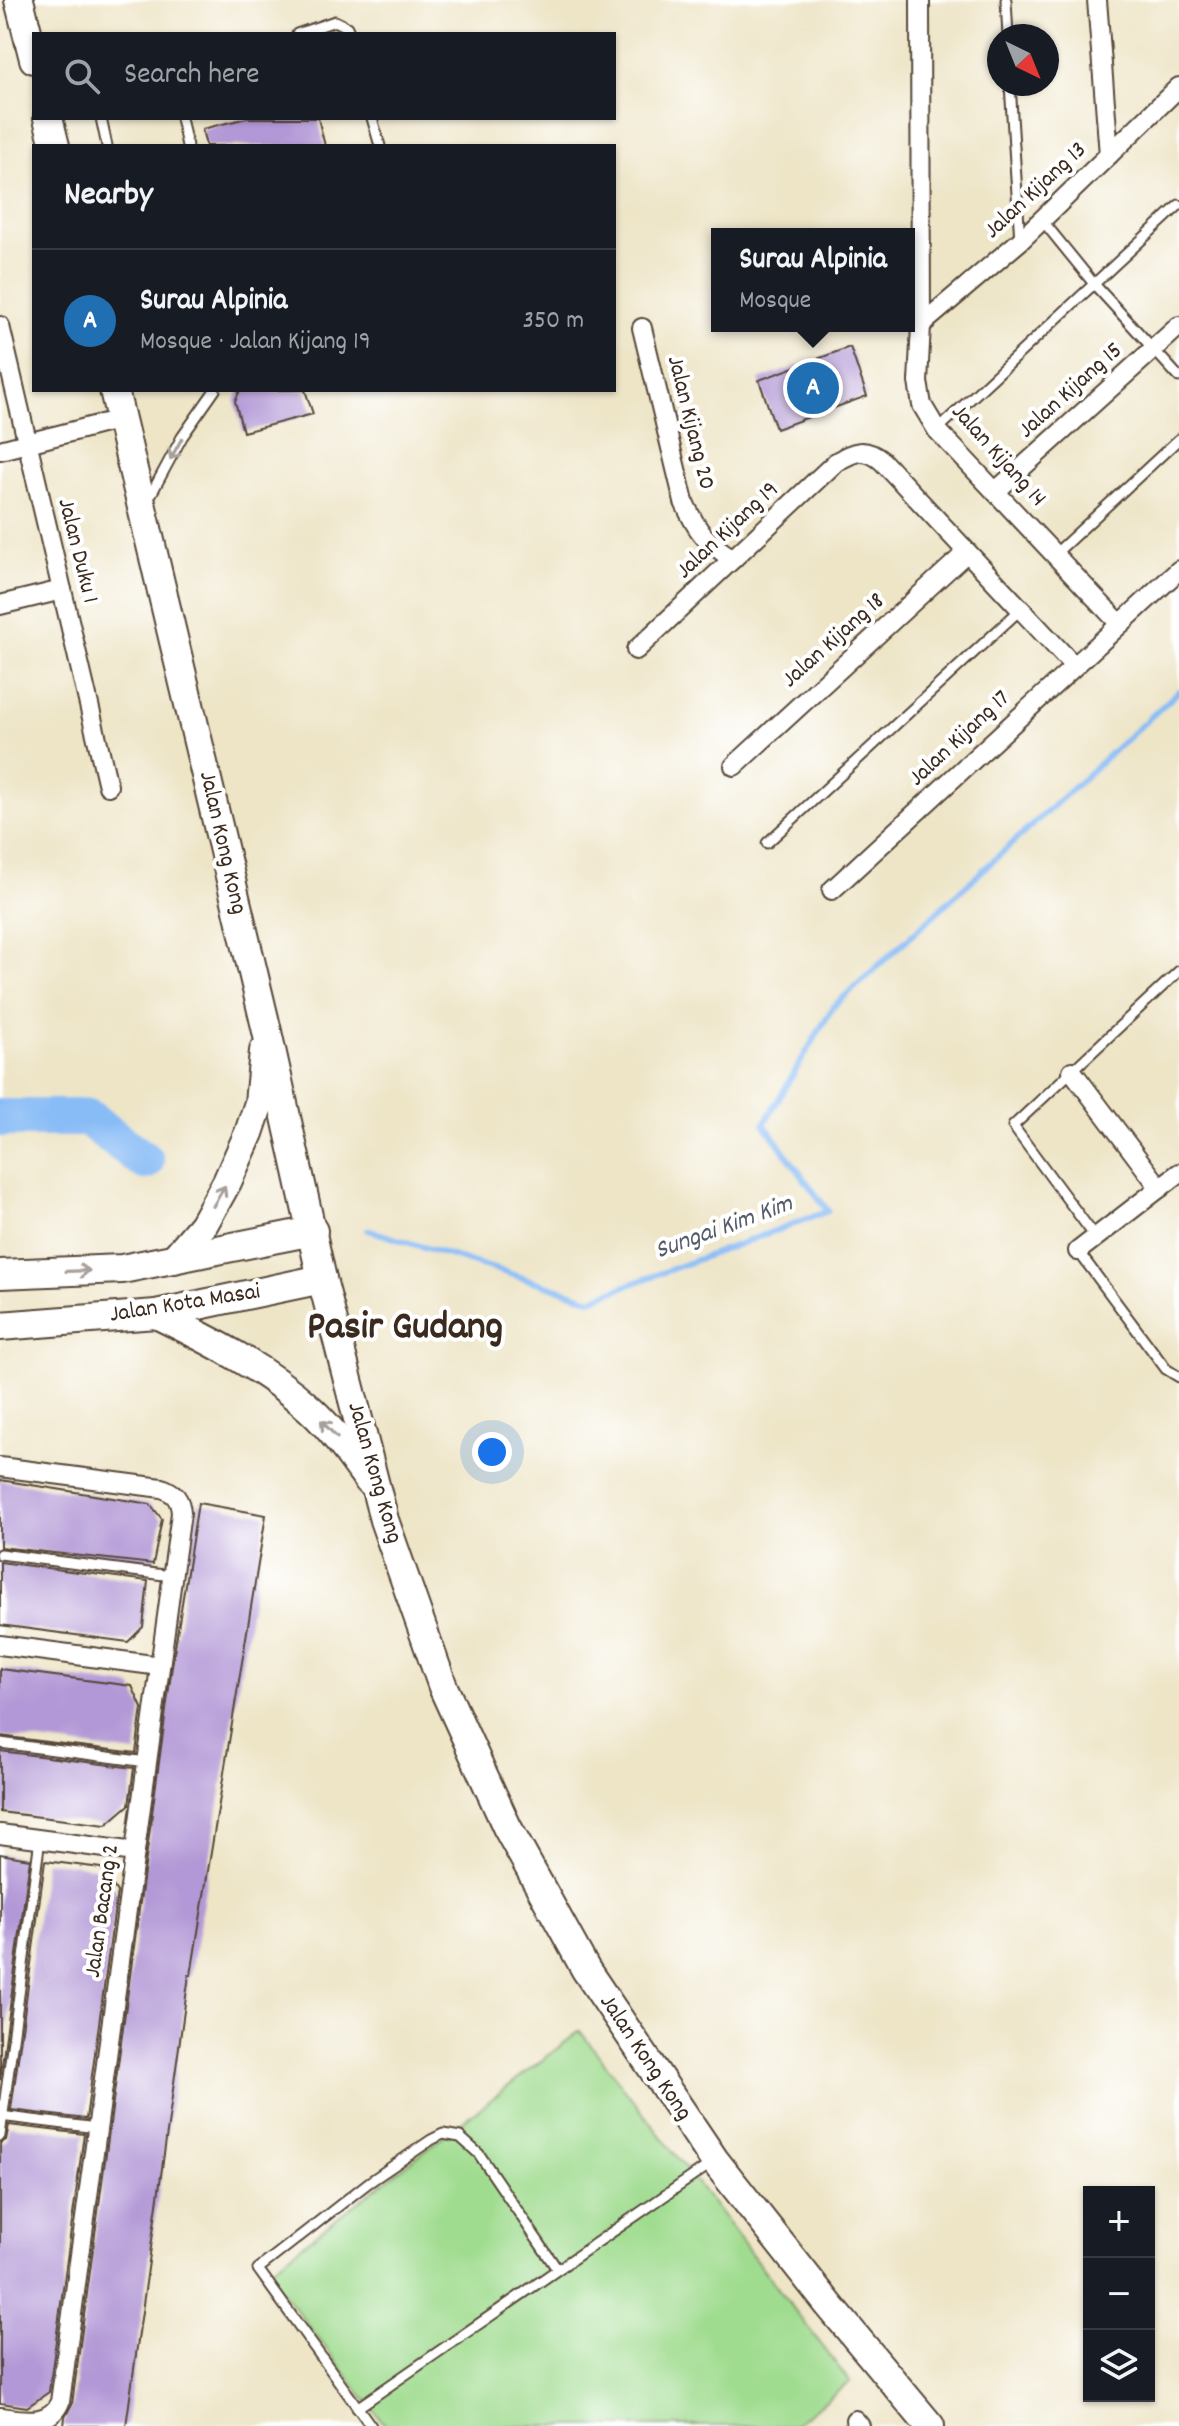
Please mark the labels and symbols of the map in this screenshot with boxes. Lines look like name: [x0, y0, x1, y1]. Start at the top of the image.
north arrow: [987, 24, 1059, 96]
street label: Jalan Kijang 13: [977, 134, 1095, 248]
street label: Jalan Kijang 15: [1011, 335, 1131, 447]
street label: Jalan Kijang 20: [657, 352, 723, 494]
pin: A: [787, 358, 839, 418]
street label: Jalan Kijang 14: [942, 397, 1054, 515]
one-way arrow: [168, 436, 183, 460]
street label: Jalan Kijang 19: [669, 474, 787, 588]
street label: Jalan Duku 1: [48, 495, 106, 607]
street label: Jalan Kijang 18: [775, 585, 893, 697]
street label: Jalan Kijang 17: [902, 683, 1018, 795]
street label: Jalan Kong Kong: [189, 768, 255, 918]
one-way arrow: [211, 1185, 227, 1208]
water label: Sungai Kim Kim: [650, 1186, 799, 1270]
one-way arrow: [64, 1263, 91, 1278]
street label: Jalan Kota Masai: [107, 1275, 263, 1333]
district label: Pasir Gudang: [307, 1301, 503, 1358]
street label: Jalan Kong Kong: [338, 1398, 410, 1548]
one-way arrow: [321, 1420, 339, 1440]
your location: [472, 1432, 512, 1472]
street label: Jalan Bacang 2: [77, 1842, 129, 1980]
street label: Jalan Kong Kong: [590, 1988, 700, 2128]

